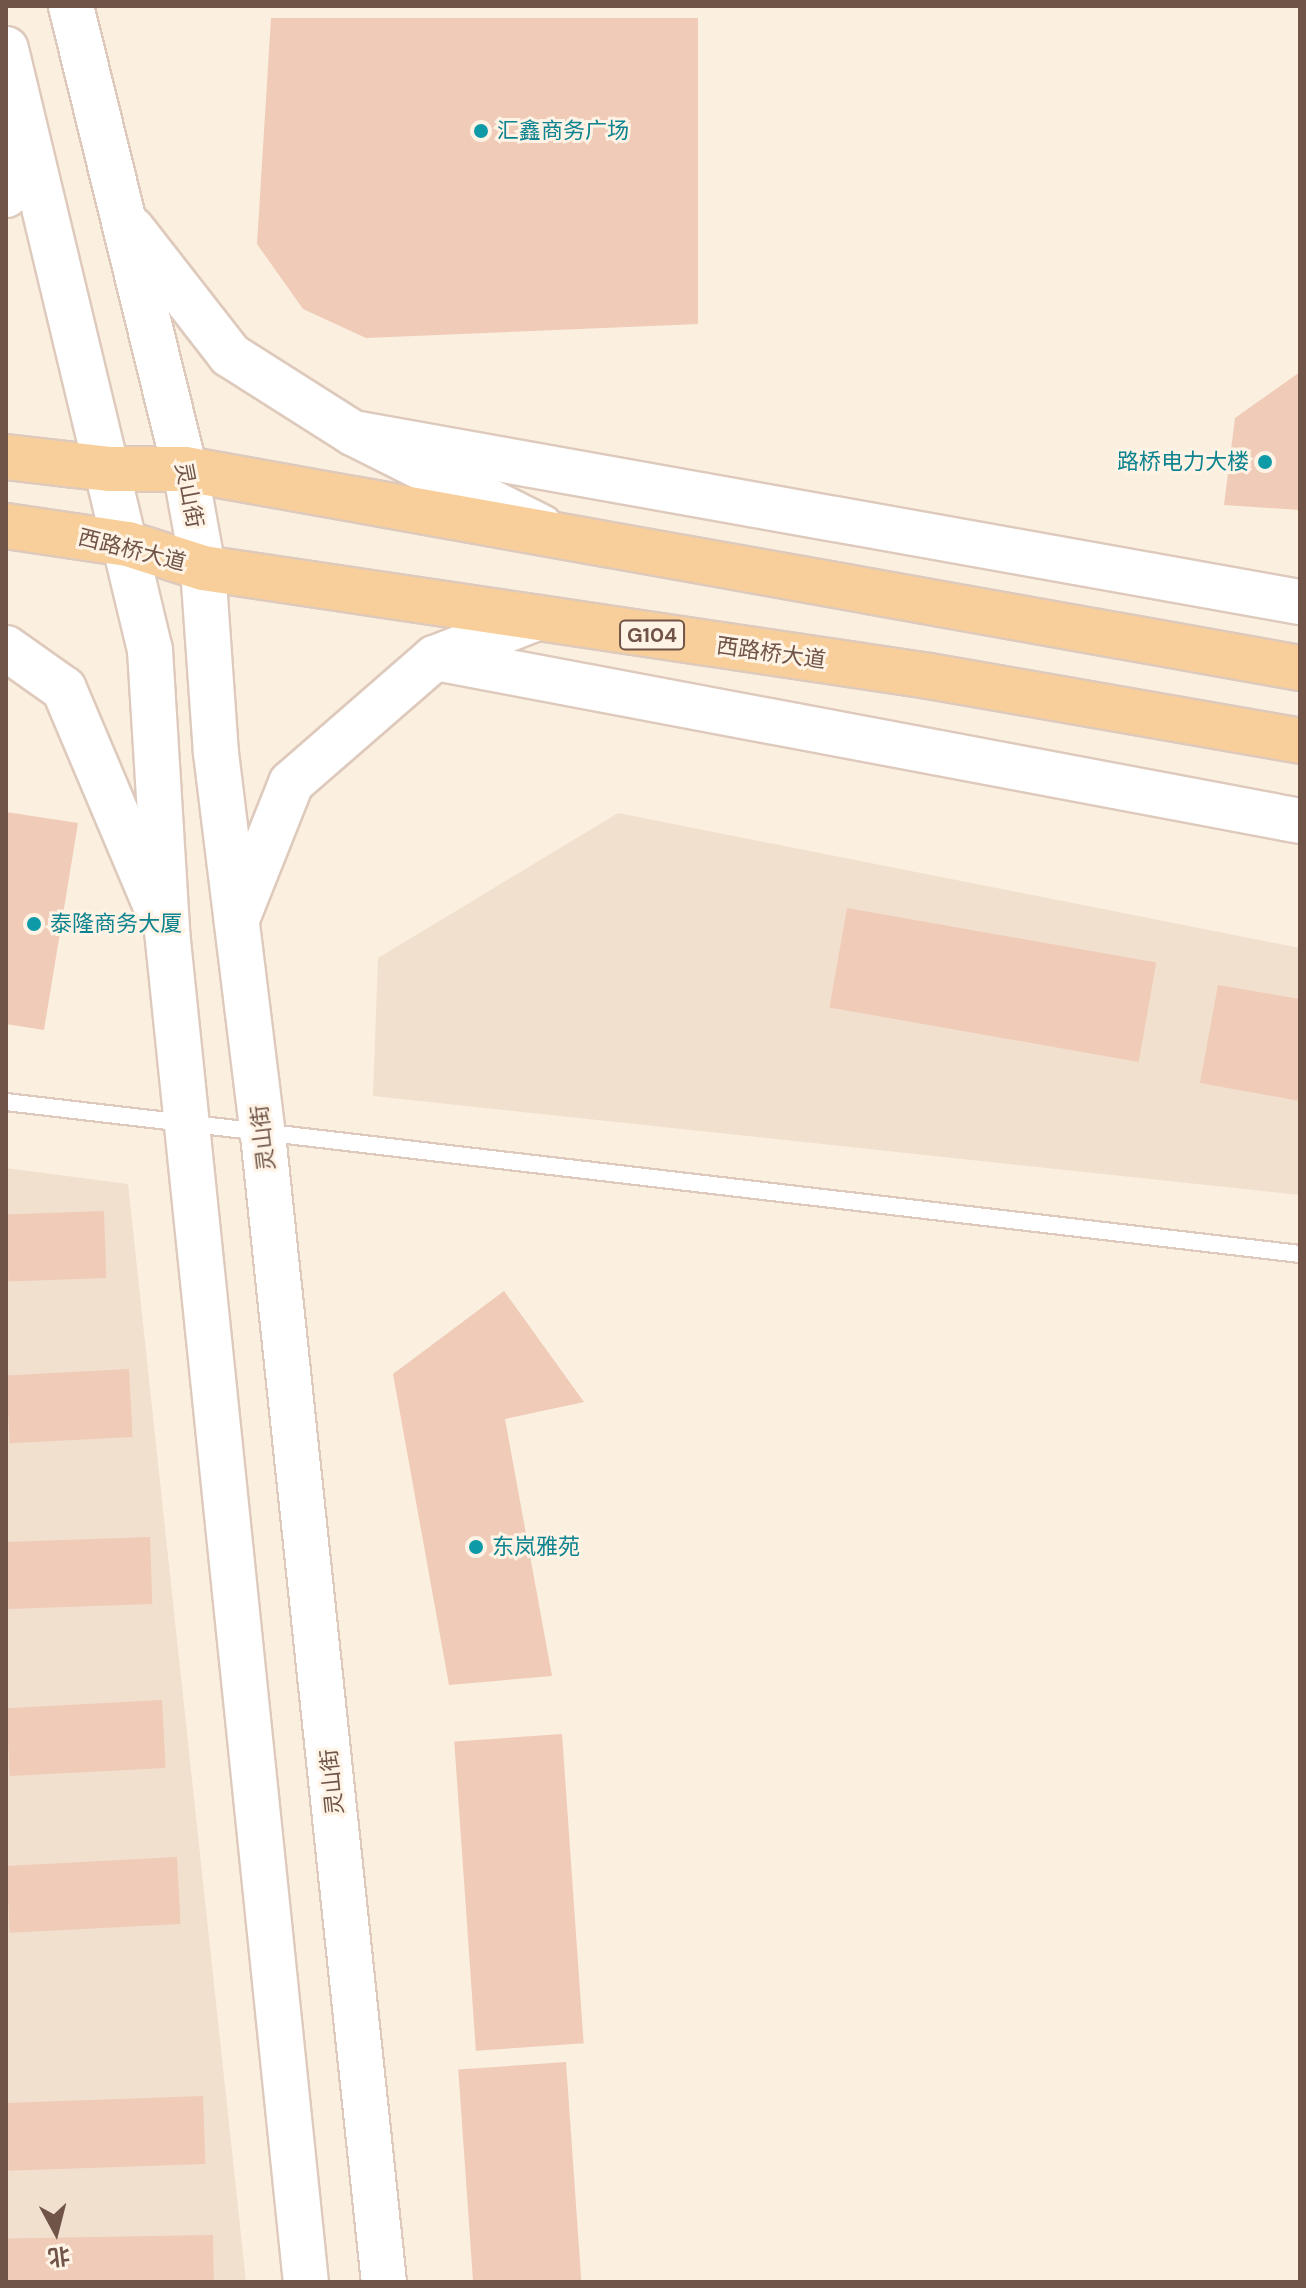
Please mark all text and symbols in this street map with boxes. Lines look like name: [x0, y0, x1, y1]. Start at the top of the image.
place label: 汇鑫商务广场: [497, 118, 629, 144]
marker: 汇鑫商务广场: [472, 122, 490, 140]
place label: 路桥电力大楼: [1117, 449, 1249, 475]
marker: 路桥电力大楼: [1256, 453, 1274, 471]
street label: 灵山街: [170, 460, 208, 530]
street label: 西路桥大道: [75, 524, 189, 576]
road number: G104: [618, 619, 686, 651]
street label: 西路桥大道: [715, 632, 827, 674]
place label: 泰隆商务大厦: [50, 911, 182, 937]
marker: 泰隆商务大厦: [25, 915, 43, 933]
street label: 灵山街: [246, 1104, 280, 1172]
place label: 东岚雅苑: [492, 1534, 580, 1560]
marker: 东岚雅苑: [467, 1538, 485, 1556]
street label: 灵山街: [315, 1748, 349, 1816]
north arrow: [16, 2192, 96, 2272]
text: 北: [46, 2241, 72, 2272]

